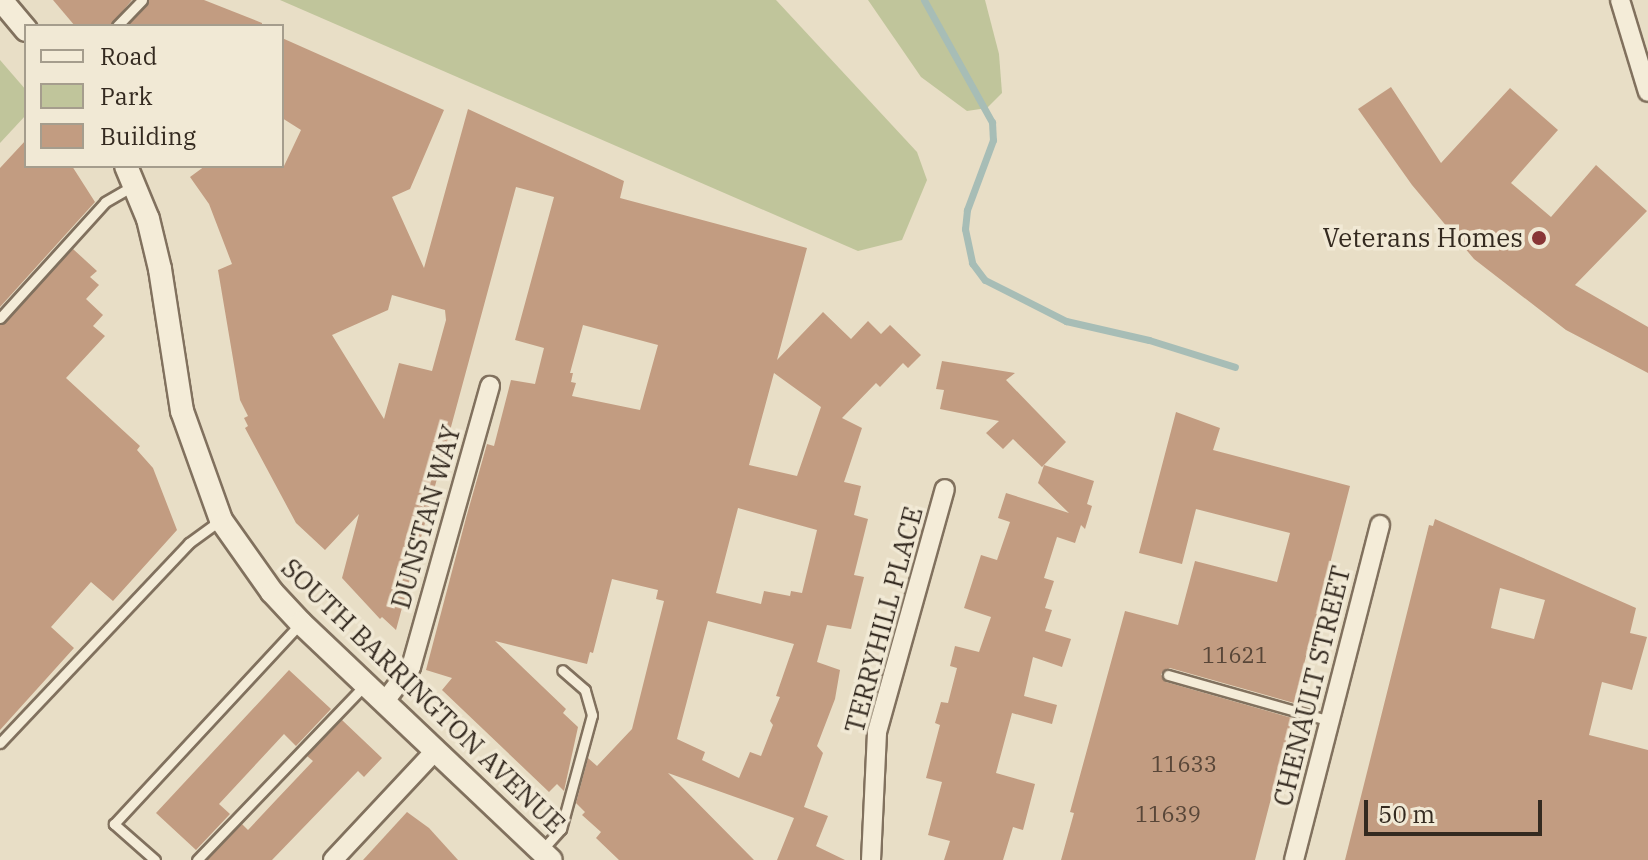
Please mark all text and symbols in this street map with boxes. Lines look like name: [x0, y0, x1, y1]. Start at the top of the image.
legend: [24, 24, 284, 168]
text: Road: [100, 40, 157, 72]
text: Park: [100, 80, 152, 112]
text: Building: [100, 120, 196, 152]
place label: Veterans Homes: [1323, 222, 1523, 254]
marker: Veterans Homes: [1530, 229, 1548, 247]
street label: DUNSTAN WAY: [385, 422, 467, 612]
street label: TERRYHILL PLACE: [839, 503, 929, 737]
street label: SOUTH BARRINGTON AVENUE: [275, 552, 571, 840]
street label: CHENAULT STREET: [1267, 563, 1357, 809]
house number: 11621: [1202, 642, 1268, 668]
house number: 11633: [1151, 751, 1217, 777]
scale bar: [1368, 784, 1546, 834]
text: 50 m: [1378, 798, 1435, 830]
house number: 11639: [1135, 801, 1201, 827]

